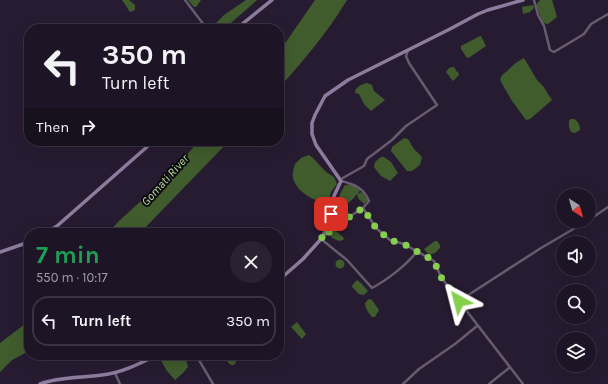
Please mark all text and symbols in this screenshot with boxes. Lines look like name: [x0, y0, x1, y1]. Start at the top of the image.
text: 350 m: [102, 38, 187, 71]
icon: left: [36, 40, 88, 92]
text: Turn left: [102, 72, 170, 94]
icon: right: [77, 116, 99, 138]
text: Then: [36, 118, 69, 136]
water label: Gomati River: [138, 151, 192, 208]
north arrow: [556, 188, 596, 228]
map controls: [556, 188, 596, 372]
pin: [314, 197, 348, 231]
icon: arrive: [320, 203, 342, 225]
button: sound: [556, 236, 596, 276]
text: 7 min: [36, 241, 100, 269]
button: close: [230, 241, 272, 283]
text: 550 m · 10:17: [36, 270, 108, 285]
position arrow: [438, 280, 480, 322]
button: search: [556, 284, 596, 324]
icon: left: [38, 310, 60, 332]
text: Turn left: [72, 312, 131, 330]
text: 350 m: [226, 312, 270, 330]
button: layers: [556, 332, 596, 372]

